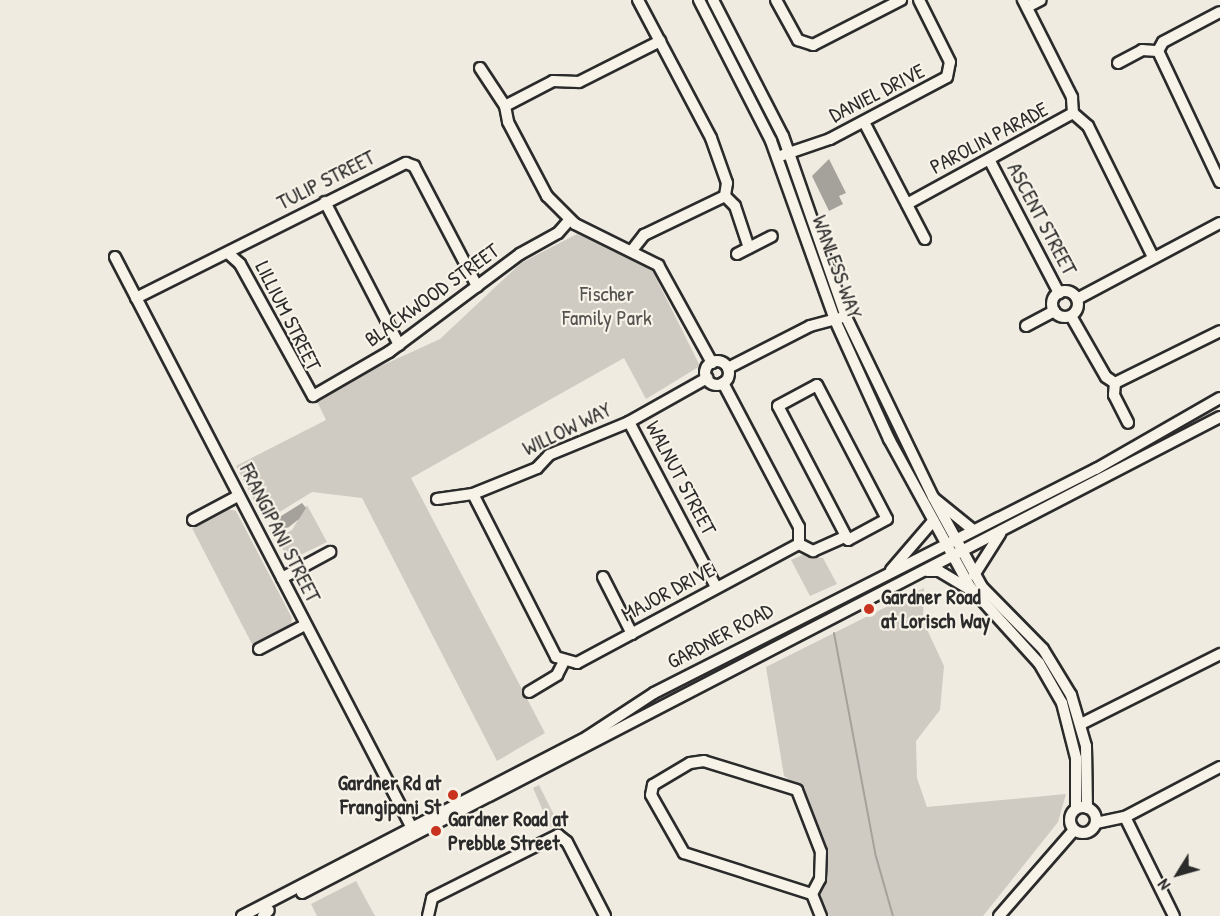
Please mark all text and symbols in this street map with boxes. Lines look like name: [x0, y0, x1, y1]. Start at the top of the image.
street label: DANIEL DRIVE: [825, 58, 929, 128]
street label: PAROLIN PARADE: [926, 96, 1052, 180]
street label: TULIP STREET: [273, 145, 379, 215]
street label: ASCENT STREET: [1002, 158, 1082, 280]
street label: WANLESS WAY: [807, 212, 867, 322]
street label: BLACKWOOD STREET: [360, 238, 504, 352]
street label: LILLIUM STREET: [250, 257, 326, 375]
park label: Fischer Family Park: [562, 281, 652, 331]
street label: WILLOW WAY: [519, 397, 615, 461]
street label: WALNUT STREET: [640, 417, 722, 539]
street label: FRANGIPANI STREET: [234, 459, 326, 607]
street label: MAJOR DRIVE: [617, 557, 719, 627]
place label: Gardner Road at Lorisch Way: [881, 584, 990, 634]
street label: GARDNER ROAD: [663, 598, 777, 674]
marker: Gardner Road at Lorisch Way: [862, 602, 876, 616]
place label: Gardner Rd at Frangipani St: [338, 770, 441, 820]
marker: Gardner Rd at Frangipani St: [446, 788, 460, 802]
place label: Gardner Road at Prebble Street: [448, 806, 568, 856]
marker: Gardner Road at Prebble Street: [429, 824, 443, 838]
north arrow: [1148, 844, 1208, 904]
text: N: [1152, 875, 1175, 895]

